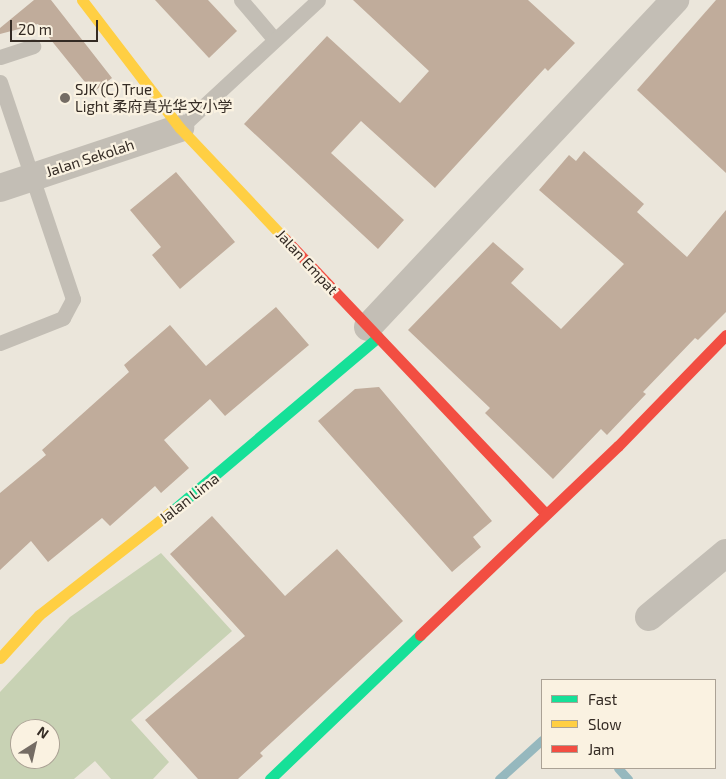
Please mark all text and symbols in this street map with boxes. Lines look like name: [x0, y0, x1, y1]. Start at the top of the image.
scale bar: [12, 10, 100, 42]
text: 20 m: [18, 20, 52, 38]
place label: SJK (C) True Light 柔府真光华文小学: [75, 80, 233, 115]
marker: SJK (C) True Light 柔府真光华文小学: [59, 92, 71, 104]
street label: Jalan Sekolah: [44, 135, 136, 181]
street label: Jalan Empat: [272, 226, 342, 298]
street label: Jalan Lima: [156, 469, 222, 527]
legend: [541, 679, 716, 769]
text: Fast: [588, 690, 617, 708]
text: Slow: [588, 715, 622, 733]
north arrow: [10, 719, 60, 769]
text: N: [34, 722, 52, 742]
text: Jam: [588, 740, 614, 758]

